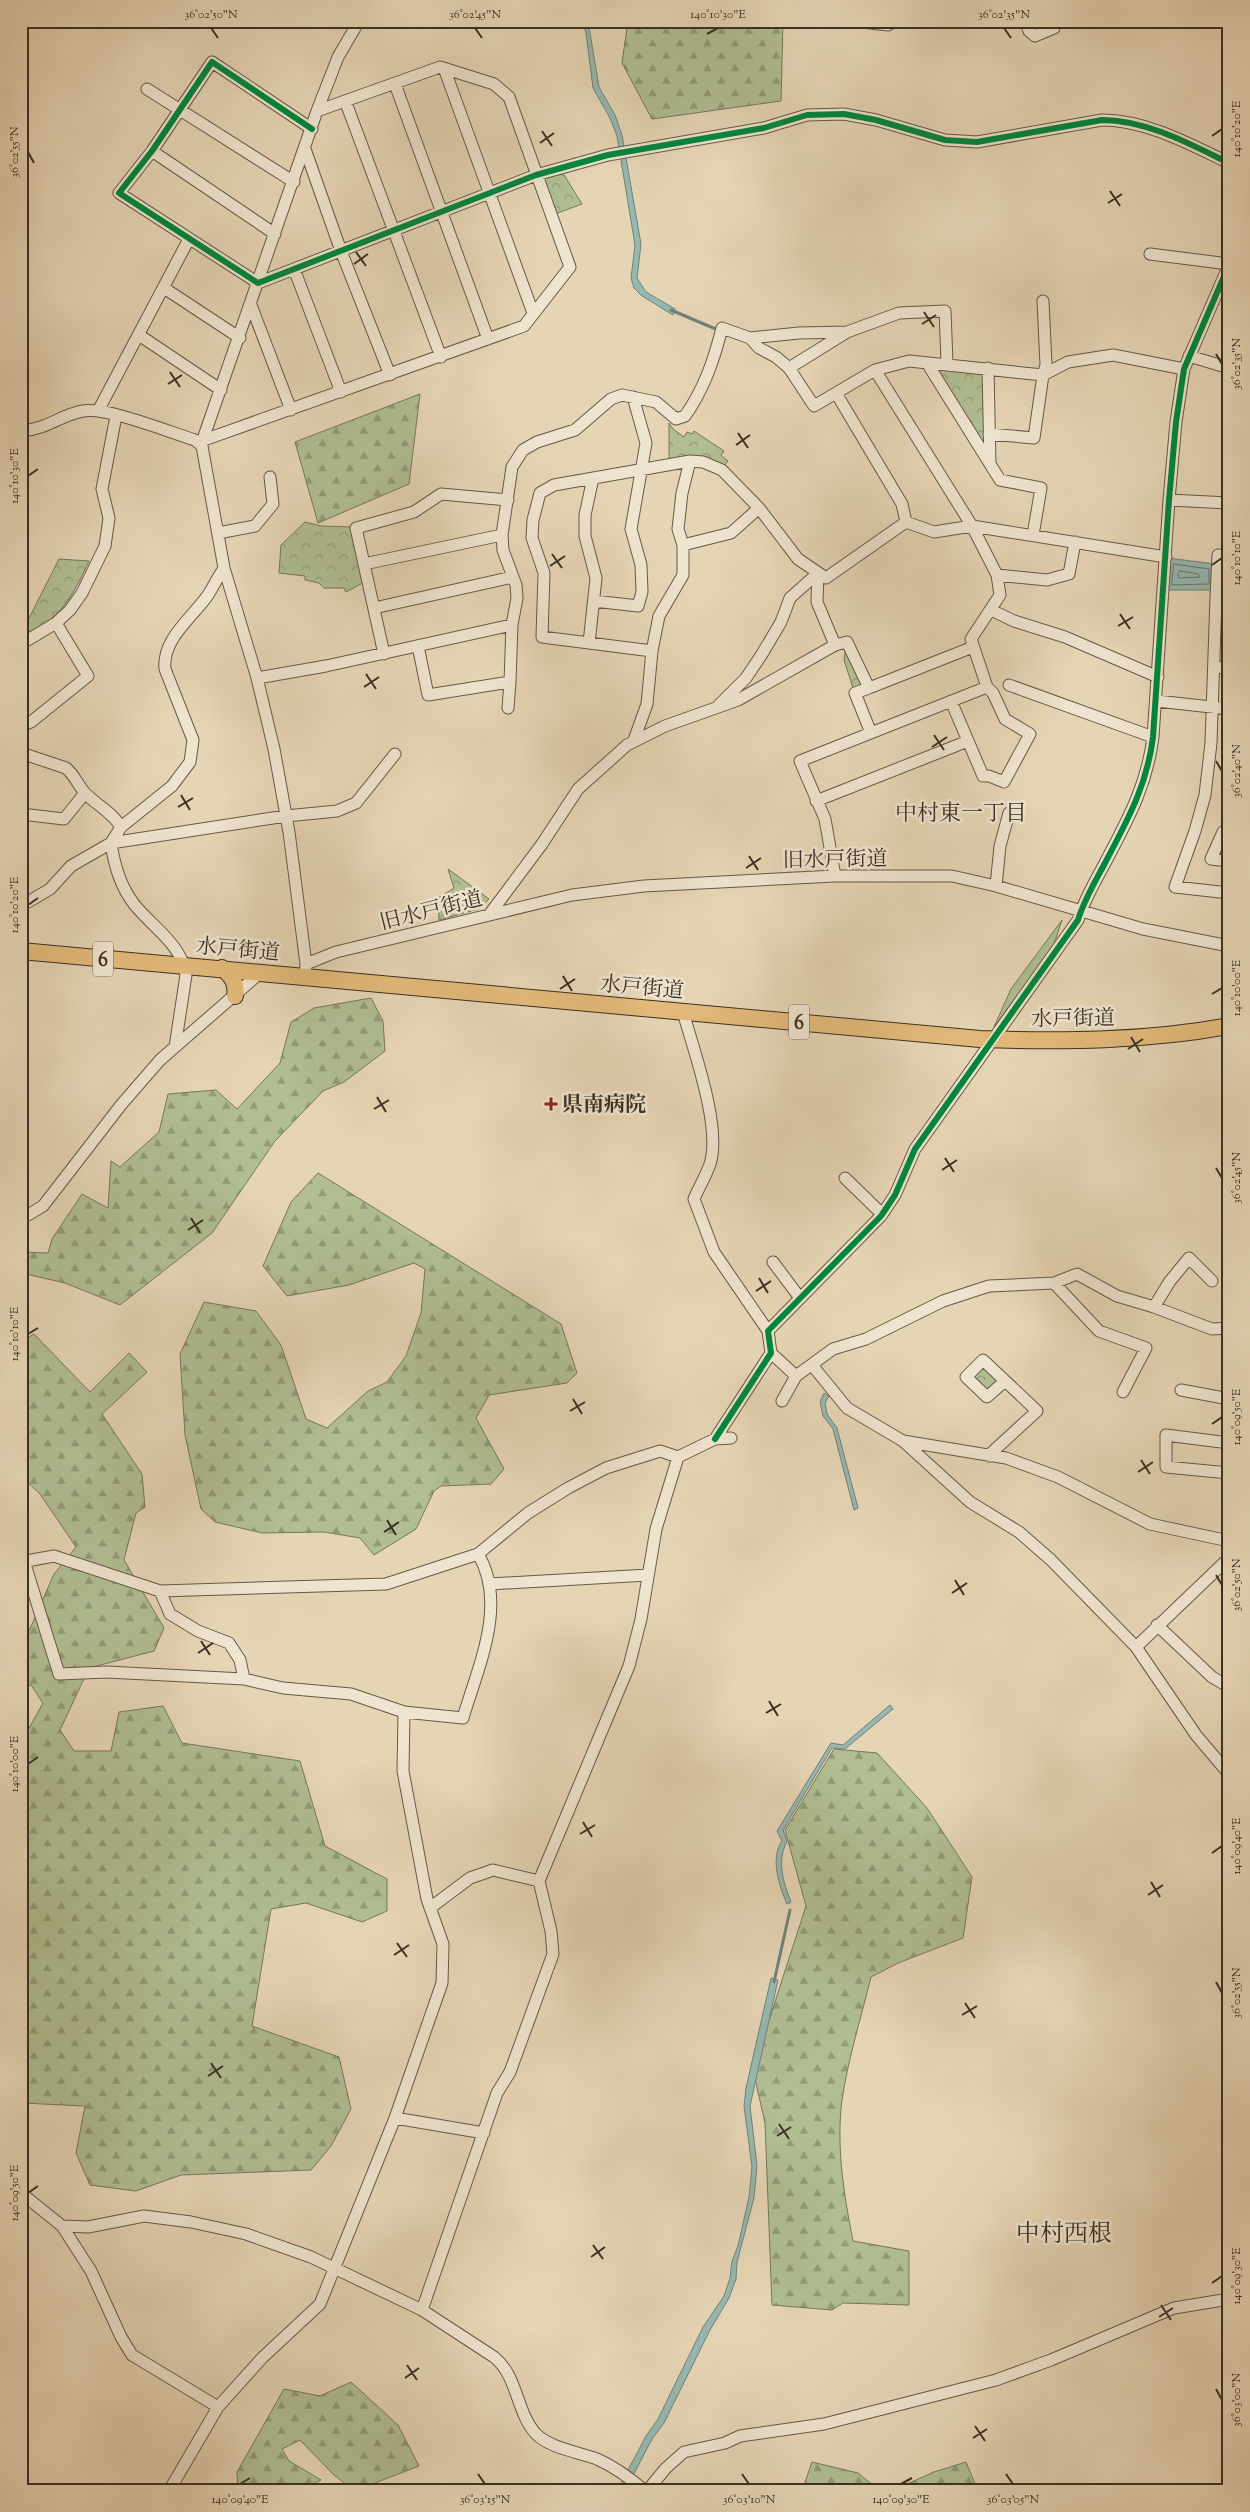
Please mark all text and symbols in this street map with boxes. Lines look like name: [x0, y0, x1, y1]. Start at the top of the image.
text: 36°02'50"N: [184, 6, 238, 24]
text: 36°02'45"N: [449, 6, 501, 24]
text: 140°10'30"E: [690, 6, 746, 24]
text: 36°02'35"N: [978, 6, 1030, 24]
text: 140°10'20"E: [1228, 100, 1246, 157]
text: 36°02'55"N: [6, 126, 24, 178]
text: 36°02'35"N: [1228, 338, 1246, 390]
text: 140°10'30"E: [6, 448, 24, 504]
text: 140°10'10"E: [1228, 530, 1246, 585]
text: 36°02'40"N: [1228, 744, 1246, 798]
district label: 中村東一丁目: [895, 799, 1027, 831]
street label: 旧水戸街道: [782, 845, 888, 877]
text: 140°10'20"E: [6, 876, 24, 933]
street label: 旧水戸街道: [377, 885, 486, 939]
street label: 水戸街道: [195, 932, 281, 970]
road number: 6: [93, 942, 113, 976]
text: 140°10'00"E: [1228, 959, 1246, 1016]
street label: 水戸街道: [599, 970, 685, 1008]
road number: 6: [789, 1004, 809, 1040]
street label: 水戸街道: [1031, 1004, 1115, 1036]
place label: 県南病院: [562, 1091, 646, 1121]
marker: 県南病院: [544, 1097, 558, 1111]
text: 36°02'45"N: [1228, 1152, 1246, 1204]
text: 140°10'10"E: [6, 1306, 24, 1361]
text: 140°09'50"E: [1228, 1388, 1246, 1445]
text: 36°02'50"N: [1228, 1558, 1246, 1612]
text: 140°10'00"E: [6, 1735, 24, 1792]
text: 140°09'40"E: [1228, 1817, 1246, 1875]
text: 36°02'55"N: [1228, 1967, 1246, 2019]
text: 140°09'50"E: [6, 2164, 24, 2221]
district label: 中村西根: [1016, 2218, 1112, 2252]
text: 140°09'30"E: [1228, 2247, 1246, 2305]
text: 36°03'00"N: [1228, 2372, 1246, 2427]
text: 140°09'40"E: [211, 2491, 269, 2509]
text: 36°03'15"N: [460, 2491, 511, 2509]
text: 36°03'10"N: [723, 2491, 776, 2509]
text: 140°09'30"E: [872, 2491, 930, 2509]
text: 36°03'05"N: [987, 2491, 1040, 2509]

